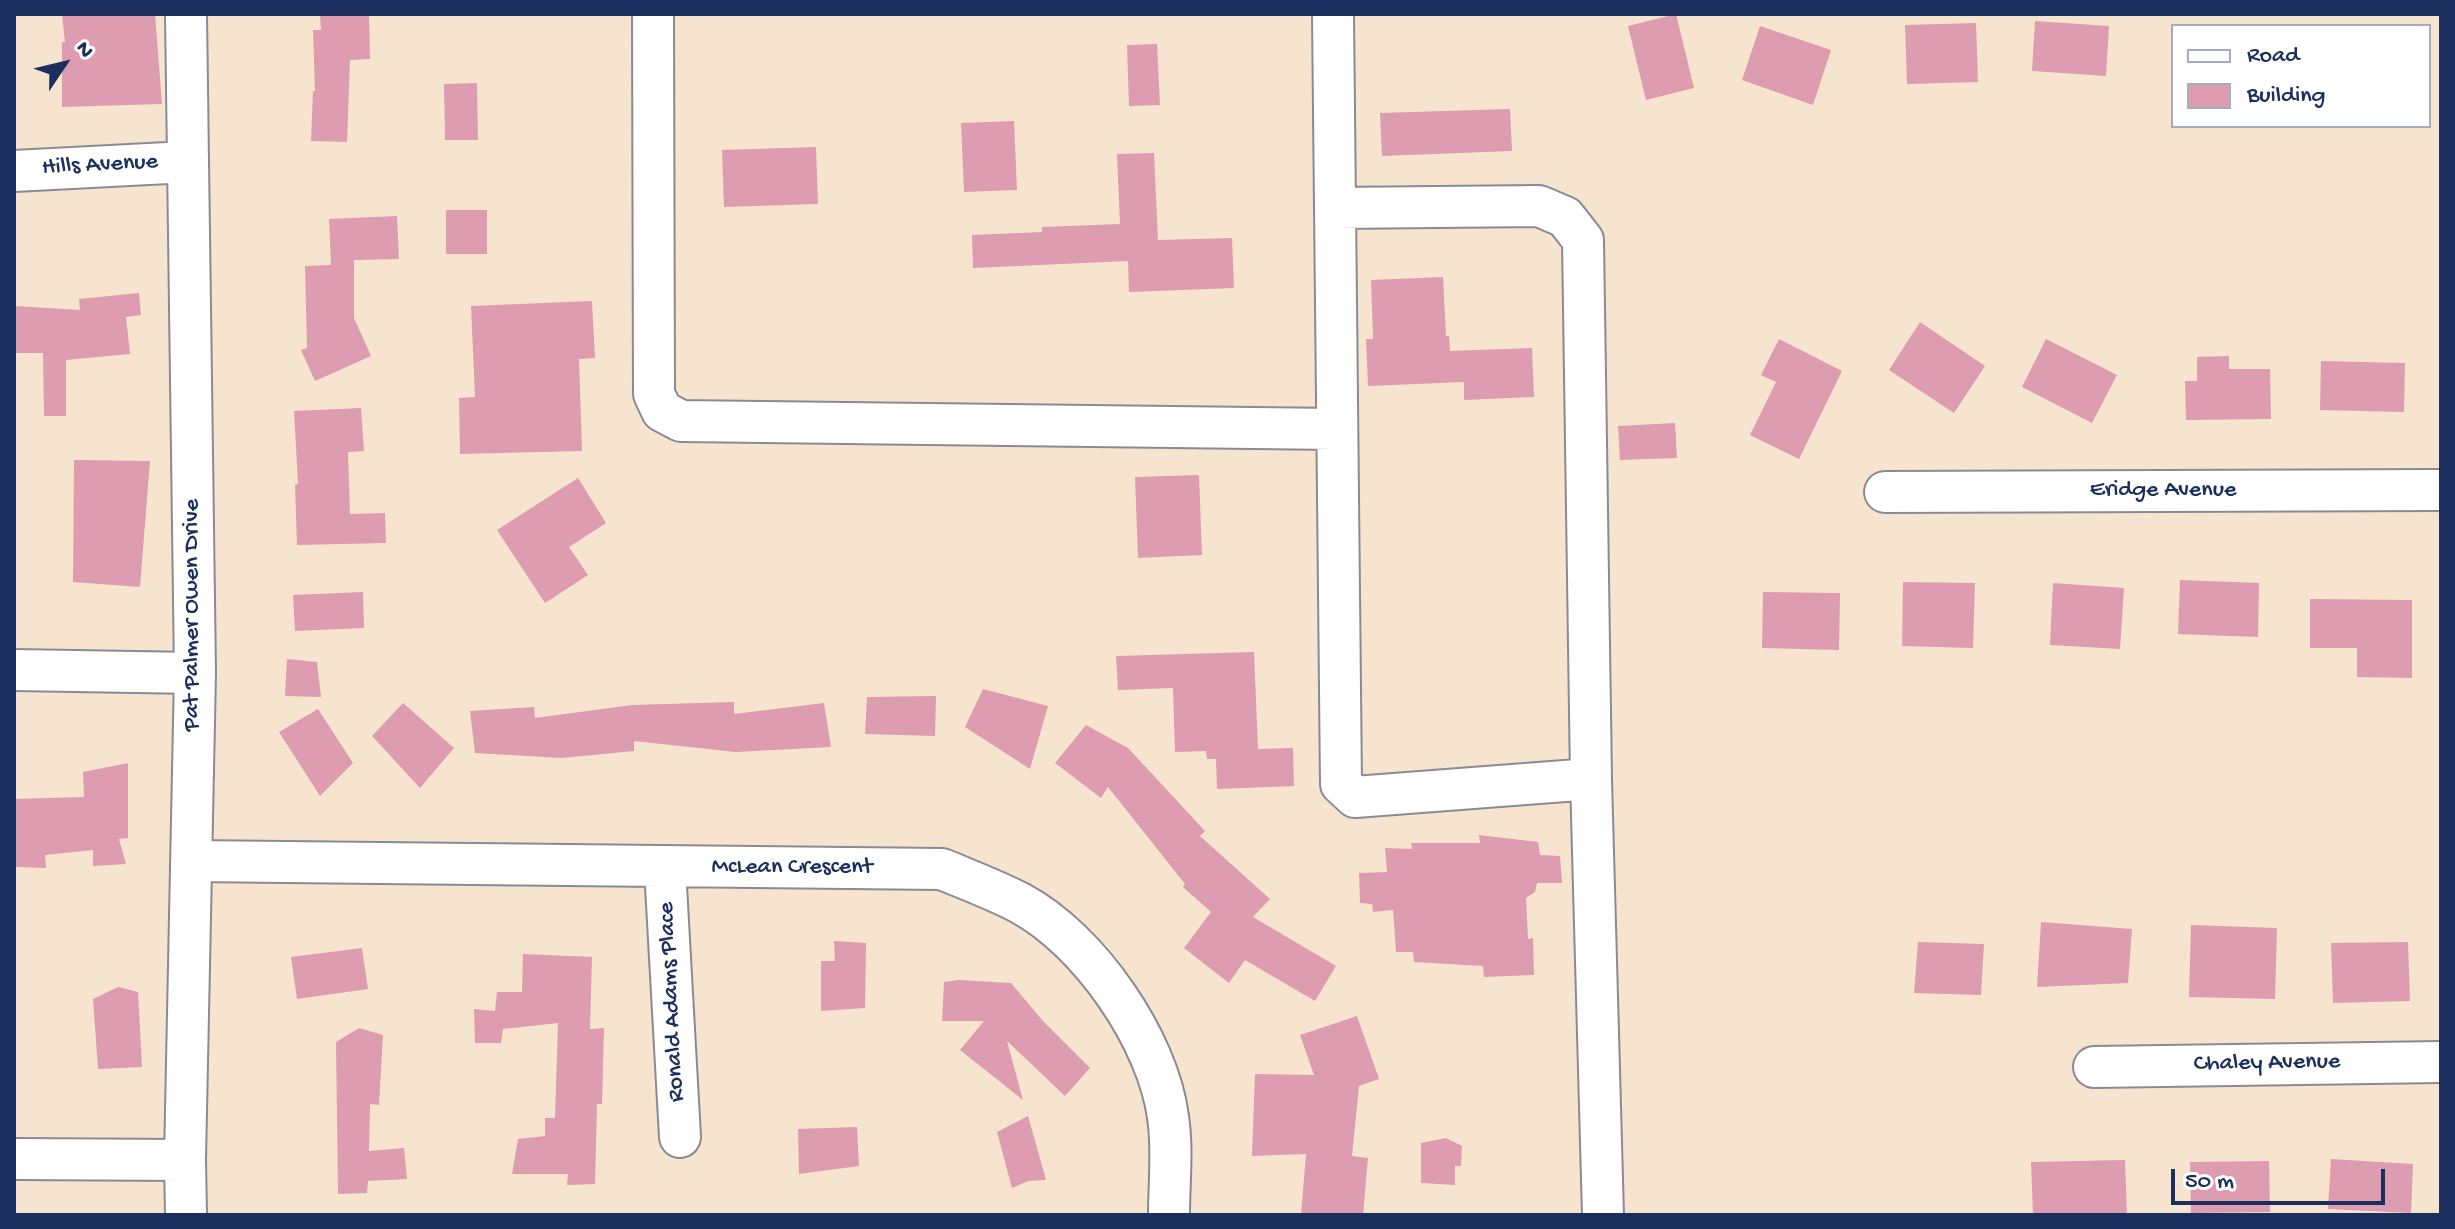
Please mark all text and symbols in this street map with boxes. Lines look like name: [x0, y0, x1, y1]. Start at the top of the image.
north arrow: [24, 24, 104, 104]
legend: [2171, 24, 2431, 128]
text: N: [69, 37, 98, 64]
text: Road: [2247, 42, 2299, 71]
text: Building: [2247, 82, 2325, 111]
street label: Hills Avenue: [41, 149, 159, 183]
street label: Eridge Avenue: [2090, 477, 2236, 505]
street label: Pat Palmer Owen Drive: [179, 499, 207, 731]
street label: McLean Crescent: [712, 854, 872, 882]
street label: Ronald Adams Place: [653, 901, 693, 1103]
street label: Chaley Avenue: [2193, 1048, 2341, 1080]
scale bar: [2175, 1153, 2389, 1203]
text: 50 m: [2185, 1168, 2234, 1197]

